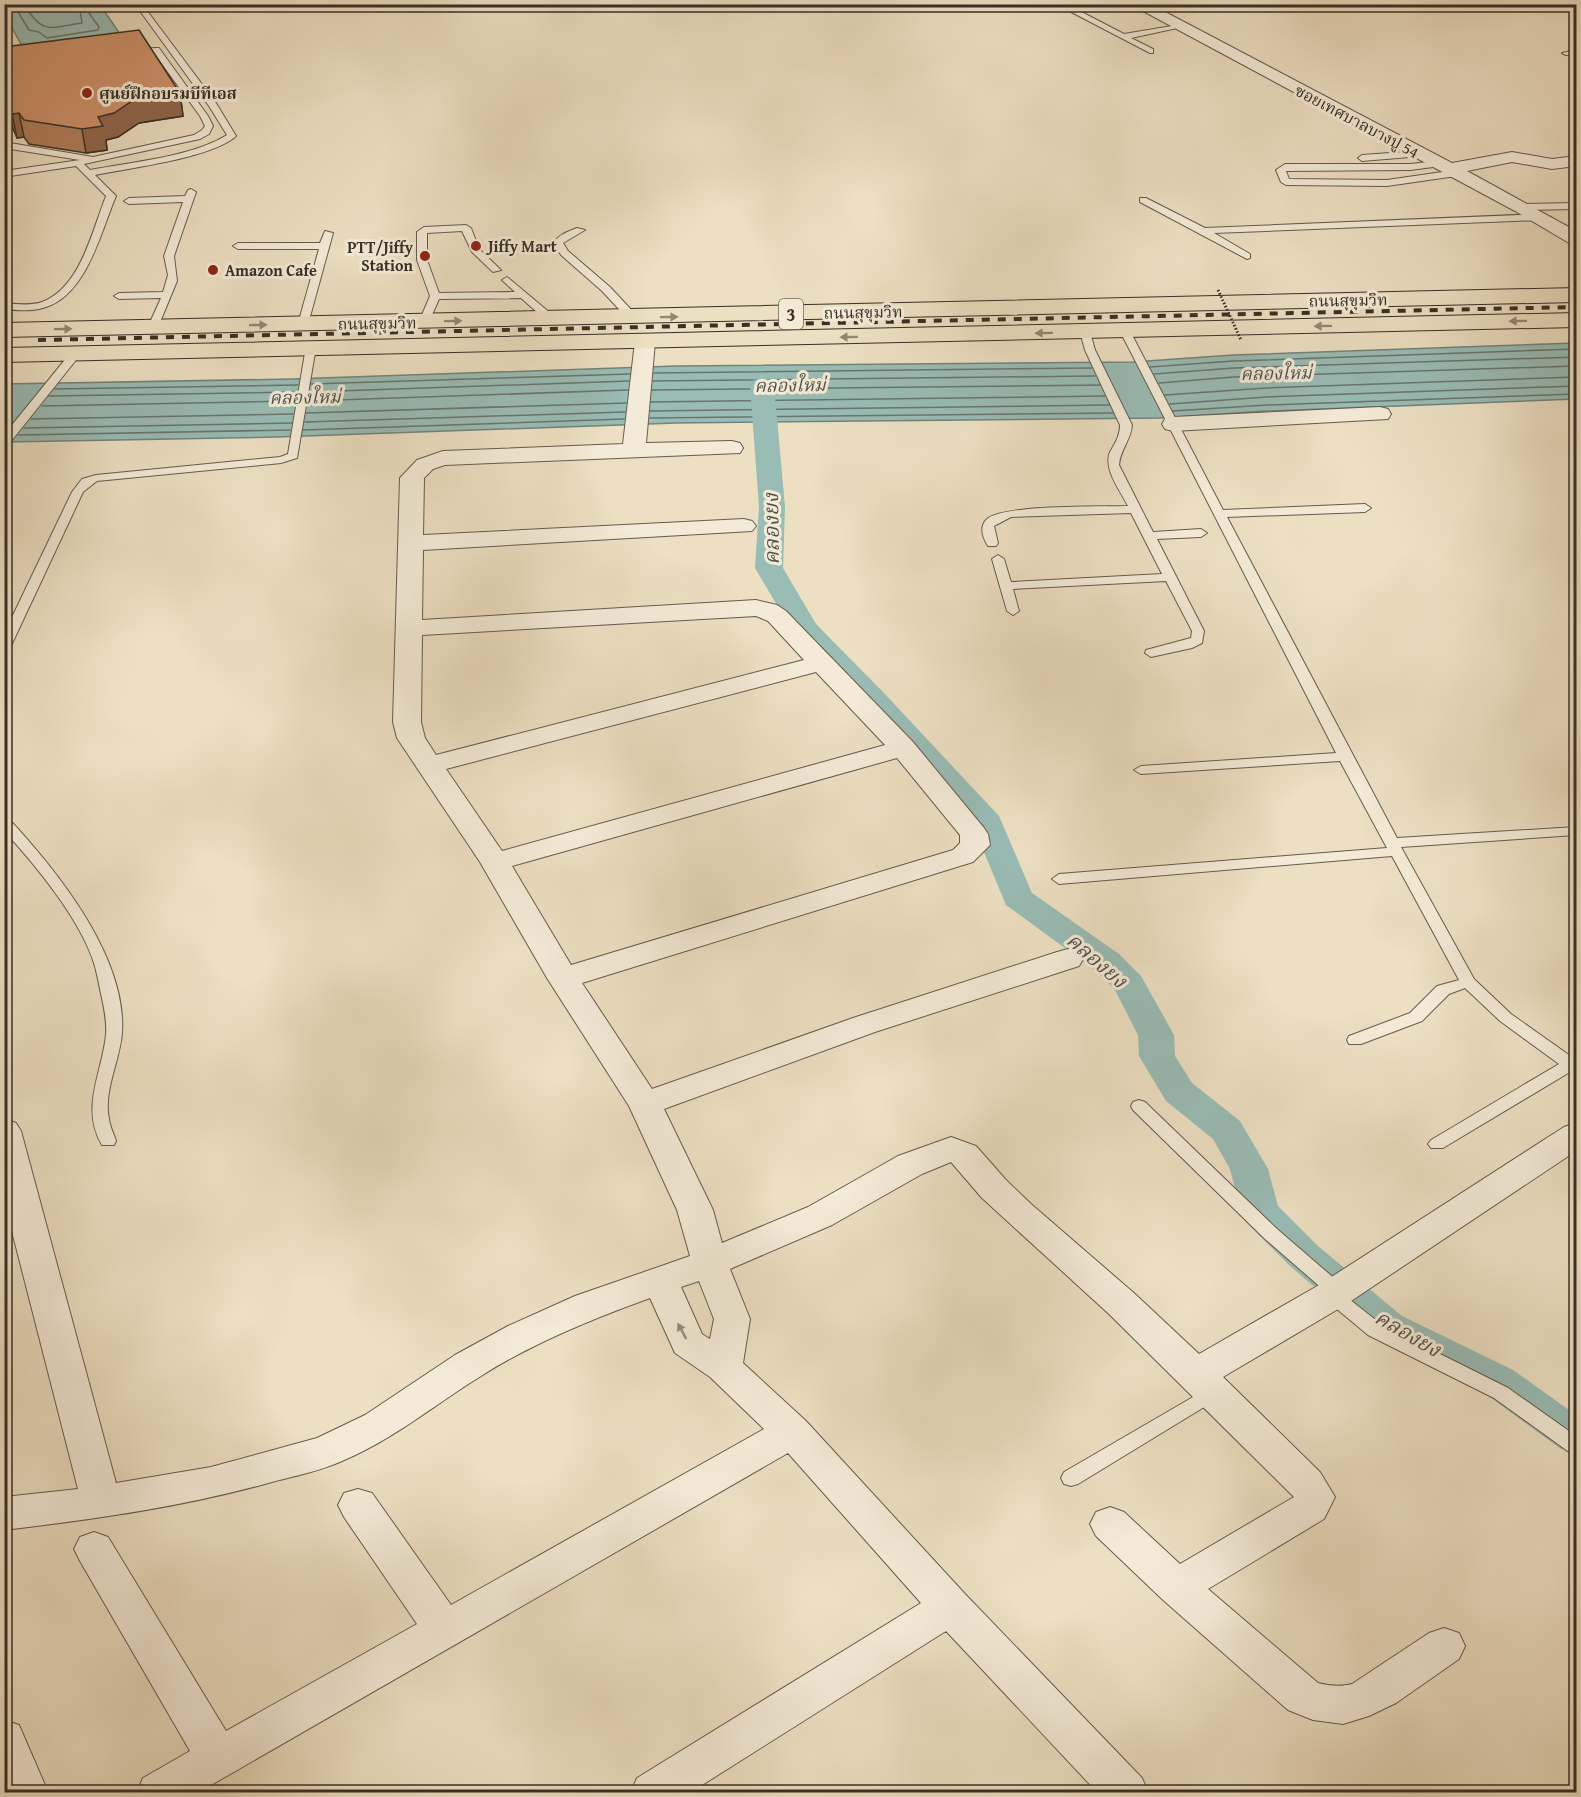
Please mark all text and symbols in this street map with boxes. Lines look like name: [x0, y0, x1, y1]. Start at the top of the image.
street label: ซอยเทศบาลบางปู 54: [1291, 78, 1424, 164]
place label: ศูนย์ฝึกอบรมบีทีเอส: [99, 81, 237, 105]
marker: ศูนย์ฝึกอบรมบีทีเอส: [80, 86, 94, 100]
place label: Jiffy Mart: [485, 234, 557, 258]
place label: PTT/Jiffy Station: [347, 235, 414, 277]
marker: Jiffy Mart: [469, 239, 483, 253]
marker: PTT/Jiffy Station: [418, 249, 432, 263]
place label: Amazon Cafe: [225, 258, 317, 282]
marker: Amazon Cafe: [206, 263, 220, 277]
street label: ถนนสุขุมวิท: [1308, 287, 1388, 313]
road number: 3: [779, 299, 803, 329]
street label: ถนนสุขุมวิท: [823, 299, 903, 325]
street label: ถนนสุขุมวิท: [337, 310, 417, 336]
one-way arrow: [659, 312, 678, 322]
one-way arrow: [443, 316, 462, 326]
one-way arrow: [1509, 317, 1528, 326]
one-way arrow: [248, 320, 267, 330]
one-way arrow: [1314, 322, 1333, 331]
one-way arrow: [53, 324, 72, 334]
one-way arrow: [1035, 328, 1054, 338]
one-way arrow: [840, 333, 859, 342]
water label: คลองใหม่: [1240, 359, 1315, 387]
water label: คลองใหม่: [754, 371, 829, 399]
water label: คลองใหม่: [269, 383, 344, 411]
water label: คลองยง: [755, 491, 787, 565]
water label: คลองยง: [1060, 925, 1135, 996]
water label: คลองยง: [1369, 1302, 1448, 1365]
one-way arrow: [677, 1322, 687, 1339]

